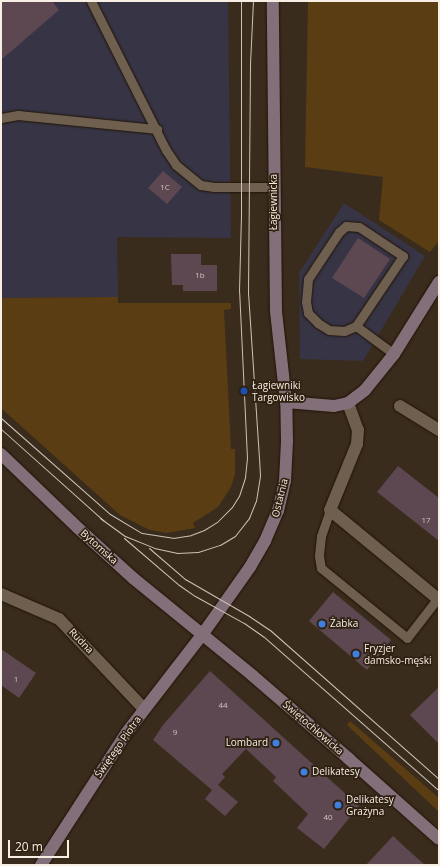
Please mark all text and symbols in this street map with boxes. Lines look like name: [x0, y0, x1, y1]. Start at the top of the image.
street label: Łagiewnicka: [268, 174, 280, 230]
house number: 1C: [160, 182, 170, 192]
house number: 1b: [195, 270, 205, 280]
place label: Łagiewniki Targowisko: [252, 379, 305, 402]
marker: Łagiewniki Targowisko: [239, 386, 249, 396]
street label: Ostatnia: [269, 477, 291, 519]
house number: 17: [421, 515, 431, 525]
street label: Bytomska: [78, 527, 120, 567]
place label: Żabka: [330, 618, 358, 630]
marker: Żabka: [317, 619, 327, 629]
street label: Rudna: [66, 626, 96, 656]
place label: Fryzjer damsko-męski: [364, 642, 432, 666]
marker: Fryzjer damsko-męski: [351, 649, 361, 659]
house number: 1: [14, 674, 18, 684]
street label: Świętochłowicka: [280, 698, 346, 758]
house number: 44: [218, 700, 228, 710]
street label: Świętego Piotra: [92, 714, 144, 780]
house number: 9: [173, 727, 177, 737]
place label: Lombard: [226, 737, 268, 749]
marker: Lombard: [271, 738, 281, 748]
place label: Delikatesy: [312, 766, 360, 778]
marker: Delikatesy: [299, 767, 309, 777]
place label: Delikatesy Grażyna: [346, 793, 394, 816]
marker: Delikatesy Grażyna: [333, 800, 343, 810]
house number: 40: [323, 812, 333, 822]
scale bar: [10, 832, 71, 858]
text: 20 m: [15, 838, 43, 855]

